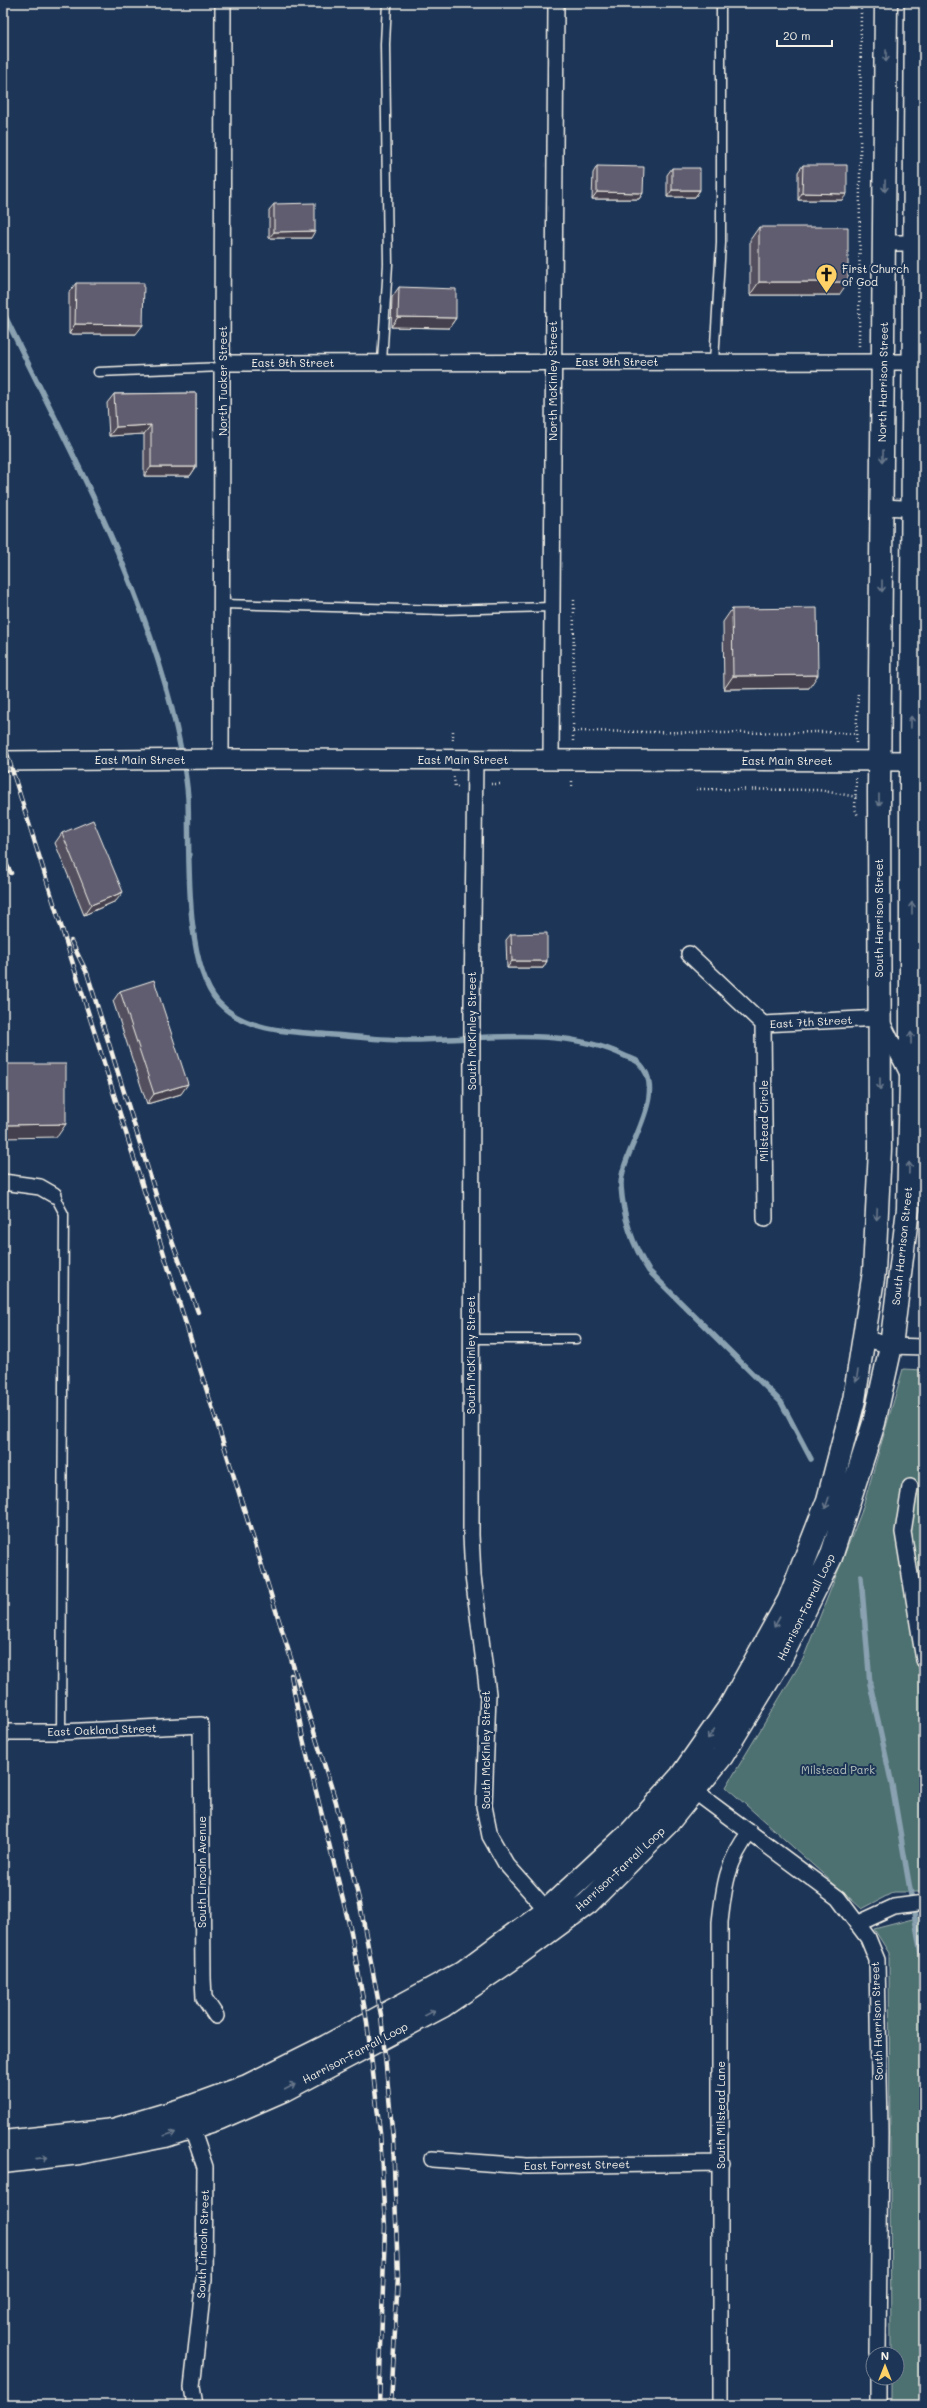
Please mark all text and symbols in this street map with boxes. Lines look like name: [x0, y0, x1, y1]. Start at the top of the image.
scale bar: [777, 22, 832, 48]
text: 20 m: [783, 27, 811, 43]
one-way arrow: [882, 49, 890, 62]
one-way arrow: [881, 179, 888, 192]
place label: First Church of God: [842, 261, 909, 289]
church icon: First Church of God: [813, 262, 839, 295]
street label: North McKinley Street: [545, 321, 560, 441]
street label: North Harrison Street: [874, 322, 891, 442]
street label: North Tucker Street: [215, 326, 230, 436]
street label: East 9th Street: [576, 354, 659, 369]
street label: East 9th Street: [252, 355, 335, 370]
one-way arrow: [879, 449, 887, 462]
one-way arrow: [878, 579, 886, 592]
one-way arrow: [907, 716, 915, 729]
street label: East Main Street: [95, 752, 185, 767]
street label: East Main Street: [418, 752, 508, 767]
street label: East Main Street: [742, 753, 832, 768]
one-way arrow: [875, 793, 883, 806]
street label: South Harrison Street: [871, 858, 886, 977]
one-way arrow: [908, 902, 916, 915]
street label: South McKinley Street: [464, 972, 479, 1090]
street label: East 7th Street: [769, 1012, 853, 1031]
one-way arrow: [907, 1032, 915, 1045]
one-way arrow: [876, 1077, 884, 1090]
street label: Milstead Circle: [756, 1080, 771, 1162]
one-way arrow: [906, 1162, 913, 1175]
street label: South Harrison Street: [888, 1186, 915, 1306]
one-way arrow: [873, 1207, 881, 1220]
street label: South McKinley Street: [463, 1296, 478, 1414]
one-way arrow: [853, 1369, 861, 1382]
one-way arrow: [823, 1496, 830, 1509]
street label: Harrison-Farrall Loop: [773, 1551, 838, 1663]
one-way arrow: [772, 1616, 780, 1628]
street label: South McKinley Street: [478, 1691, 493, 1809]
street label: East Oakland Street: [47, 1720, 157, 1739]
one-way arrow: [707, 1728, 715, 1739]
park label: Milstead Park: [801, 1762, 875, 1777]
street label: South Lincoln Avenue: [194, 1816, 209, 1928]
street label: Harrison-Farrall Loop: [572, 1823, 668, 1914]
street label: South Harrison Street: [867, 1961, 886, 2081]
one-way arrow: [424, 2008, 436, 2016]
street label: Harrison-Farrall Loop: [299, 2018, 410, 2087]
street label: South Milstead Lane: [713, 2061, 728, 2169]
one-way arrow: [284, 2083, 296, 2090]
one-way arrow: [163, 2130, 175, 2138]
one-way arrow: [35, 2154, 48, 2161]
street label: East Forrest Street: [524, 2156, 630, 2173]
street label: South Lincoln Street: [193, 2189, 212, 2299]
north arrow: [865, 2346, 905, 2386]
text: N: [881, 2348, 889, 2363]

